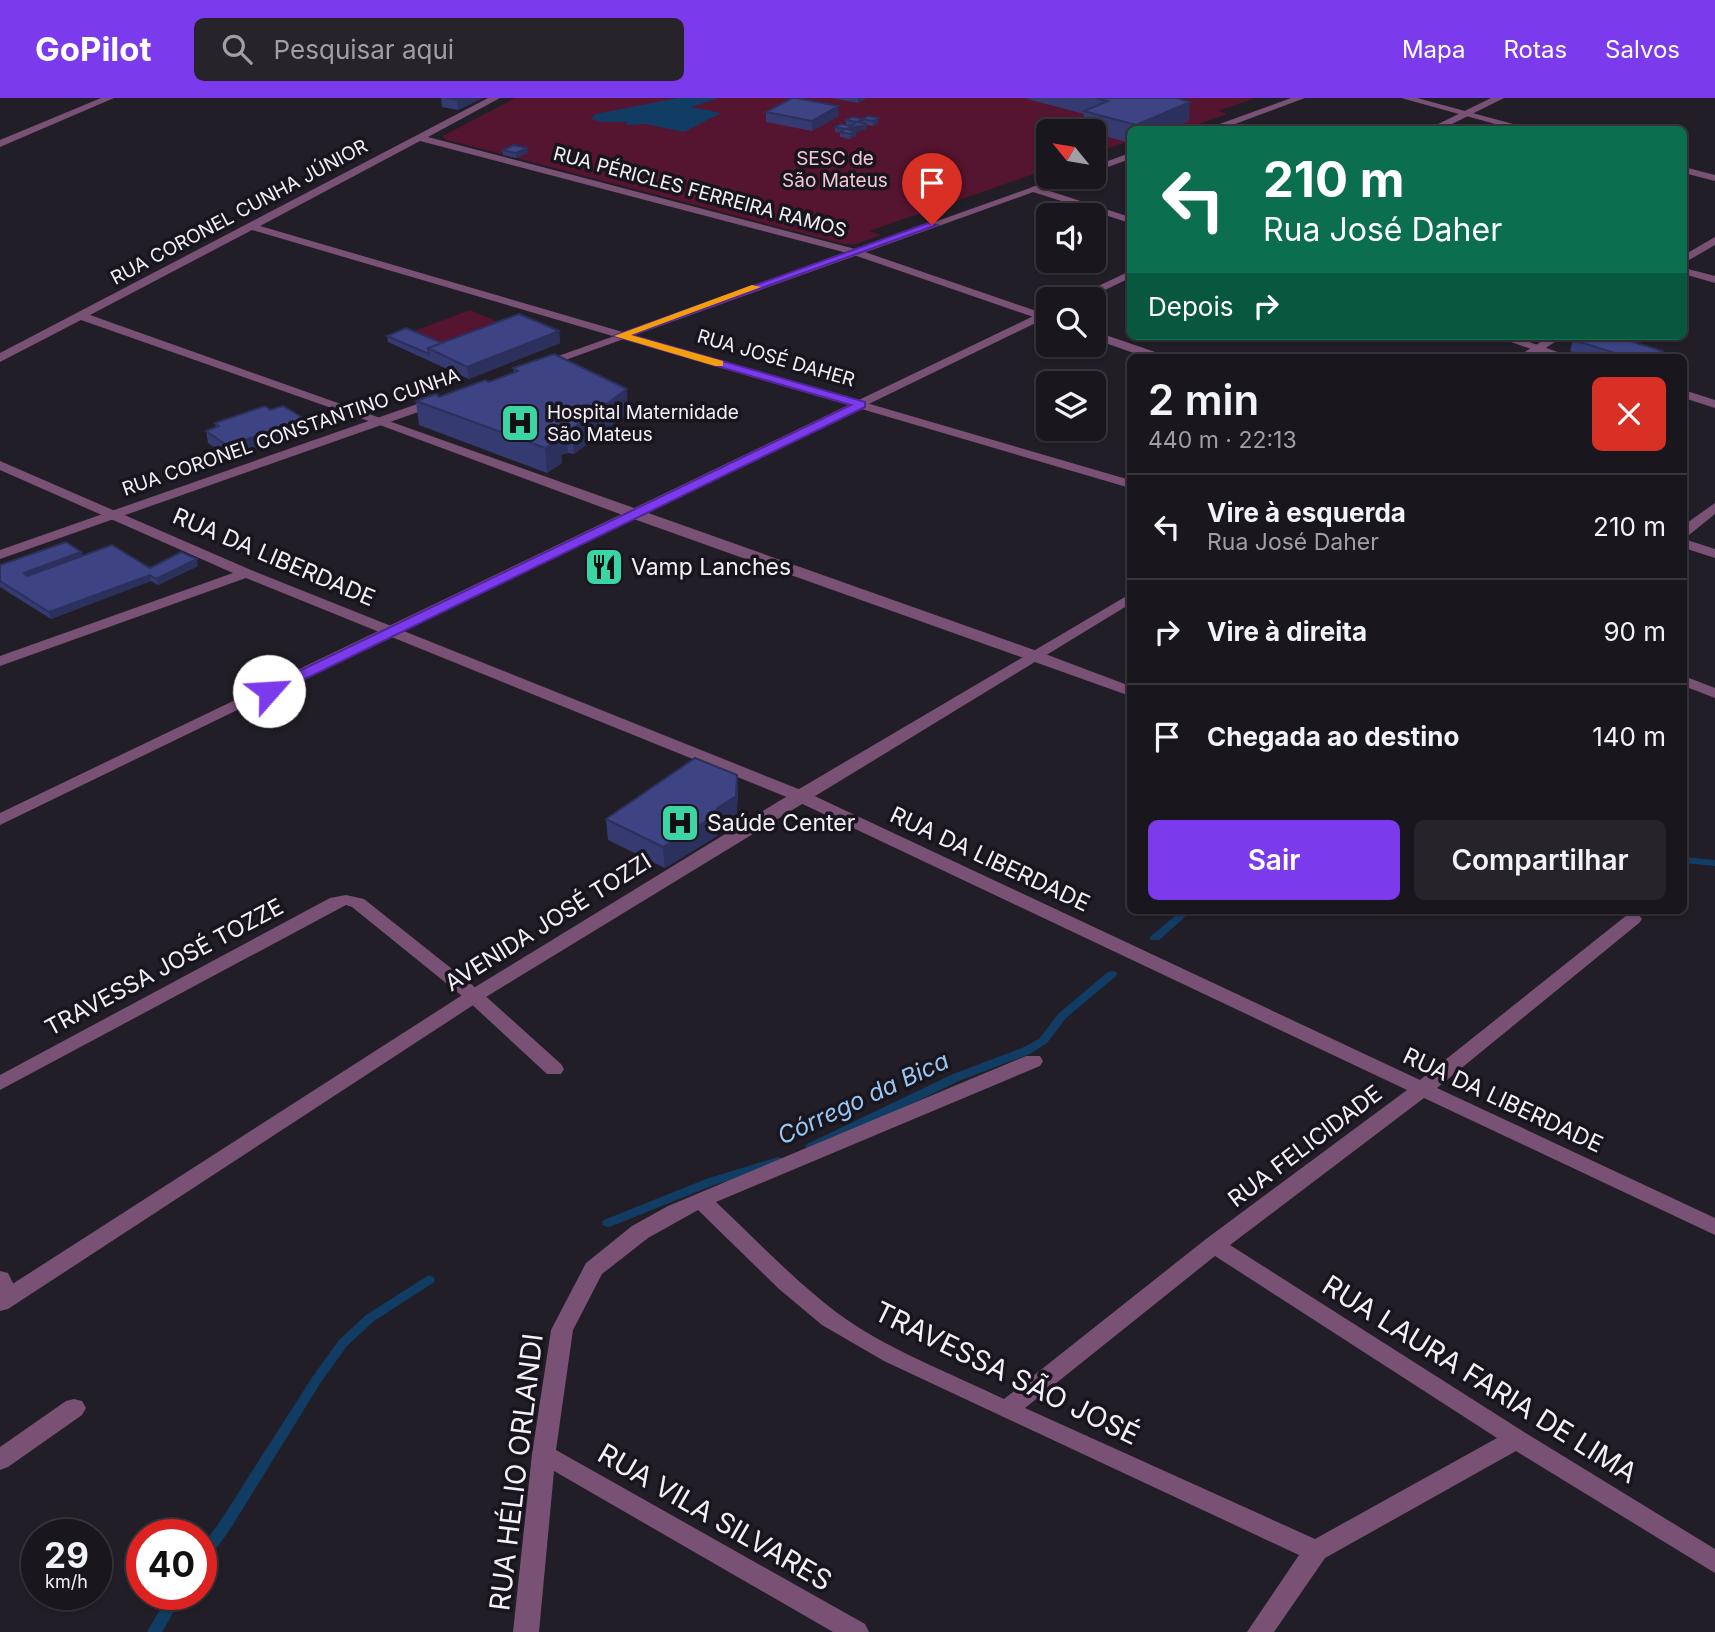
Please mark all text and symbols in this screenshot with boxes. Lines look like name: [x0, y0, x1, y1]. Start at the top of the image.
search box: [194, 18, 684, 81]
text: GoPilot: [35, 29, 152, 69]
icon: search: [218, 30, 256, 68]
text: Pesquisar aqui: [274, 34, 454, 65]
text: Mapa: [1402, 35, 1466, 64]
text: Rotas: [1504, 35, 1567, 64]
text: Salvos: [1605, 35, 1680, 64]
north arrow: [1036, 119, 1106, 189]
map controls: [1036, 119, 1106, 441]
street label: RUA CORONEL CUNHA JÚNIOR: [106, 133, 371, 290]
street label: RUA PÉRICLES FERREIRA RAMOS: [551, 141, 849, 242]
park label: SESC de São Mateus: [782, 147, 888, 192]
text: 210 m: [1263, 150, 1404, 209]
pin: [902, 153, 962, 225]
icon: left: [1148, 154, 1239, 245]
icon: arrive: [913, 164, 951, 202]
button: sound: [1036, 203, 1106, 273]
text: Rua José Daher: [1263, 210, 1502, 249]
button: search: [1036, 287, 1106, 357]
icon: right: [1247, 287, 1285, 325]
text: Depois: [1148, 291, 1233, 322]
street label: RUA JOSÉ DAHER: [695, 324, 858, 391]
street label: RUA CORONEL CONSTANTINO CUNHA: [119, 363, 463, 501]
button: layers: [1036, 371, 1106, 441]
text: 2 min: [1148, 374, 1259, 425]
button: close: [1592, 377, 1666, 451]
place label: Hospital Maternidade São Mateus: [547, 401, 739, 446]
hospital icon: Hospital Maternidade São Mateus: [499, 402, 541, 444]
text: 440 m · 22:13: [1148, 426, 1297, 454]
text: Vire à esquerda: [1207, 497, 1406, 528]
street label: RUA DA LIBERDADE: [169, 502, 379, 612]
icon: left: [1148, 508, 1186, 546]
text: 210 m: [1593, 511, 1666, 542]
text: Rua José Daher: [1207, 528, 1379, 556]
restaurant icon: Vamp Lanches: [583, 546, 625, 588]
place label: Vamp Lanches: [631, 553, 791, 581]
icon: right: [1148, 613, 1186, 651]
text: Vire à direita: [1207, 616, 1367, 647]
text: 90 m: [1603, 616, 1666, 647]
position arrow: [232, 654, 306, 728]
icon: arrive: [1148, 718, 1186, 756]
text: Chegada ao destino: [1207, 721, 1459, 752]
text: 140 m: [1592, 721, 1666, 752]
street label: RUA DA LIBERDADE: [886, 800, 1094, 918]
hospital icon: Saúde Center: [659, 802, 701, 844]
place label: Saúde Center: [707, 809, 856, 837]
button: Sair: [1148, 820, 1400, 900]
button: Compartilhar: [1414, 820, 1666, 900]
street label: AVENIDA JOSÉ TOZZI: [440, 847, 656, 997]
street label: TRAVESSA JOSÉ TOZZE: [40, 892, 288, 1042]
street label: RUA DA LIBERDADE: [1399, 1041, 1607, 1159]
water label: Córrego da Bica: [773, 1046, 953, 1150]
street label: RUA FELICIDADE: [1223, 1079, 1387, 1213]
street label: RUA LAURA FARIA DE LIMA: [1316, 1268, 1644, 1490]
street label: TRAVESSA SÃO JOSÉ: [869, 1293, 1145, 1452]
street label: RUA HÉLIO ORLANDI: [481, 1331, 550, 1613]
street label: RUA VILA SILVARES: [592, 1436, 838, 1598]
speed limit sign: 40: [126, 1519, 217, 1610]
text: 29: [44, 1534, 89, 1576]
text: km/h: [45, 1571, 88, 1592]

